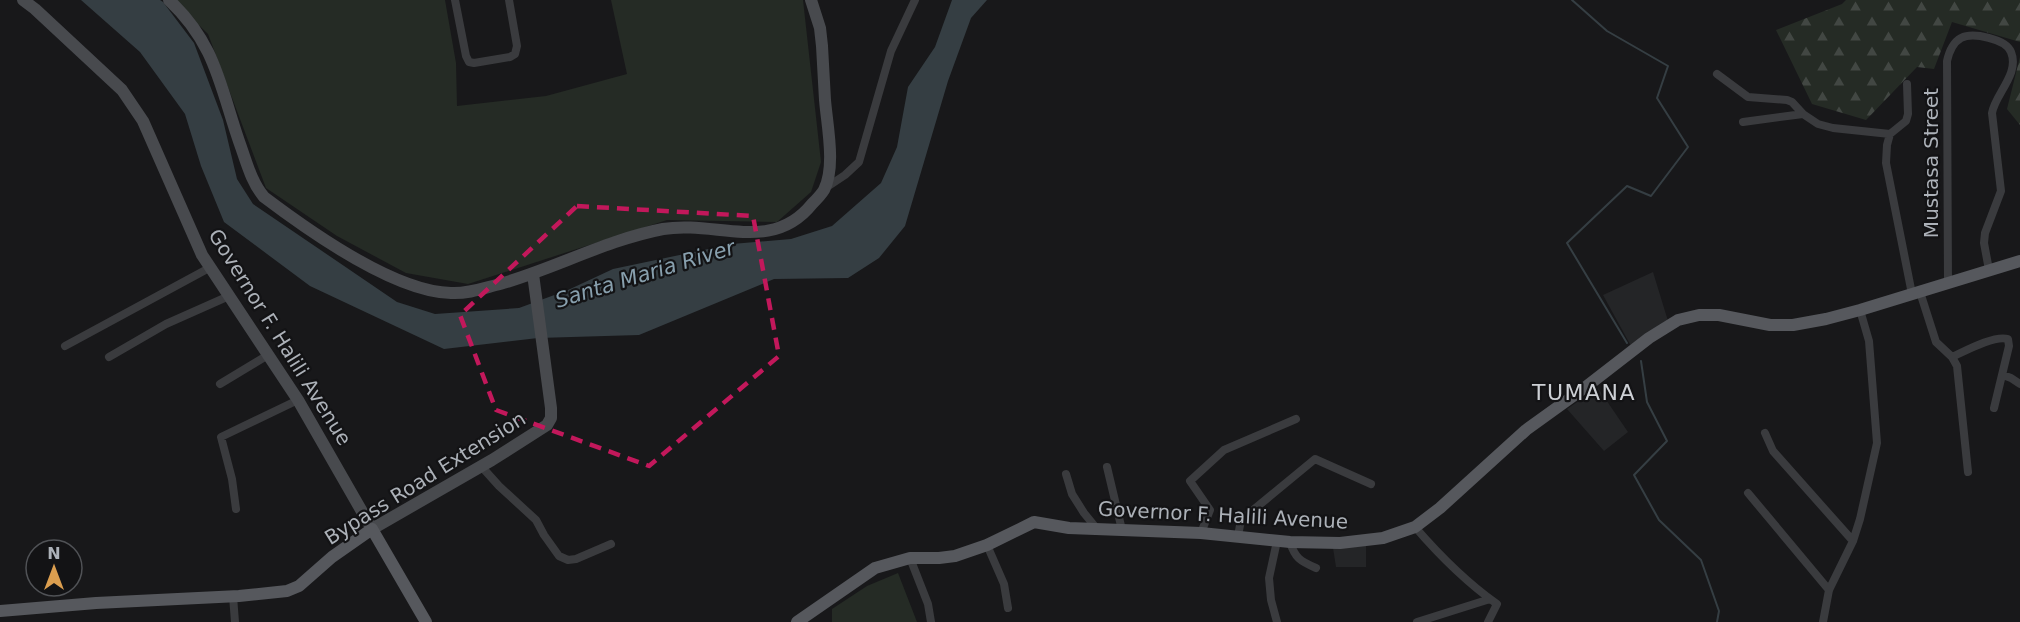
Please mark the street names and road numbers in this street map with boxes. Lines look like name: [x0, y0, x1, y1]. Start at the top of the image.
street label: Mustasa Street: [1919, 88, 1943, 238]
street label: Governor F. Halili Avenue: [203, 224, 357, 450]
street label: Bypass Road Extension: [320, 406, 530, 550]
street label: Governor F. Halili Avenue: [1097, 496, 1349, 534]

